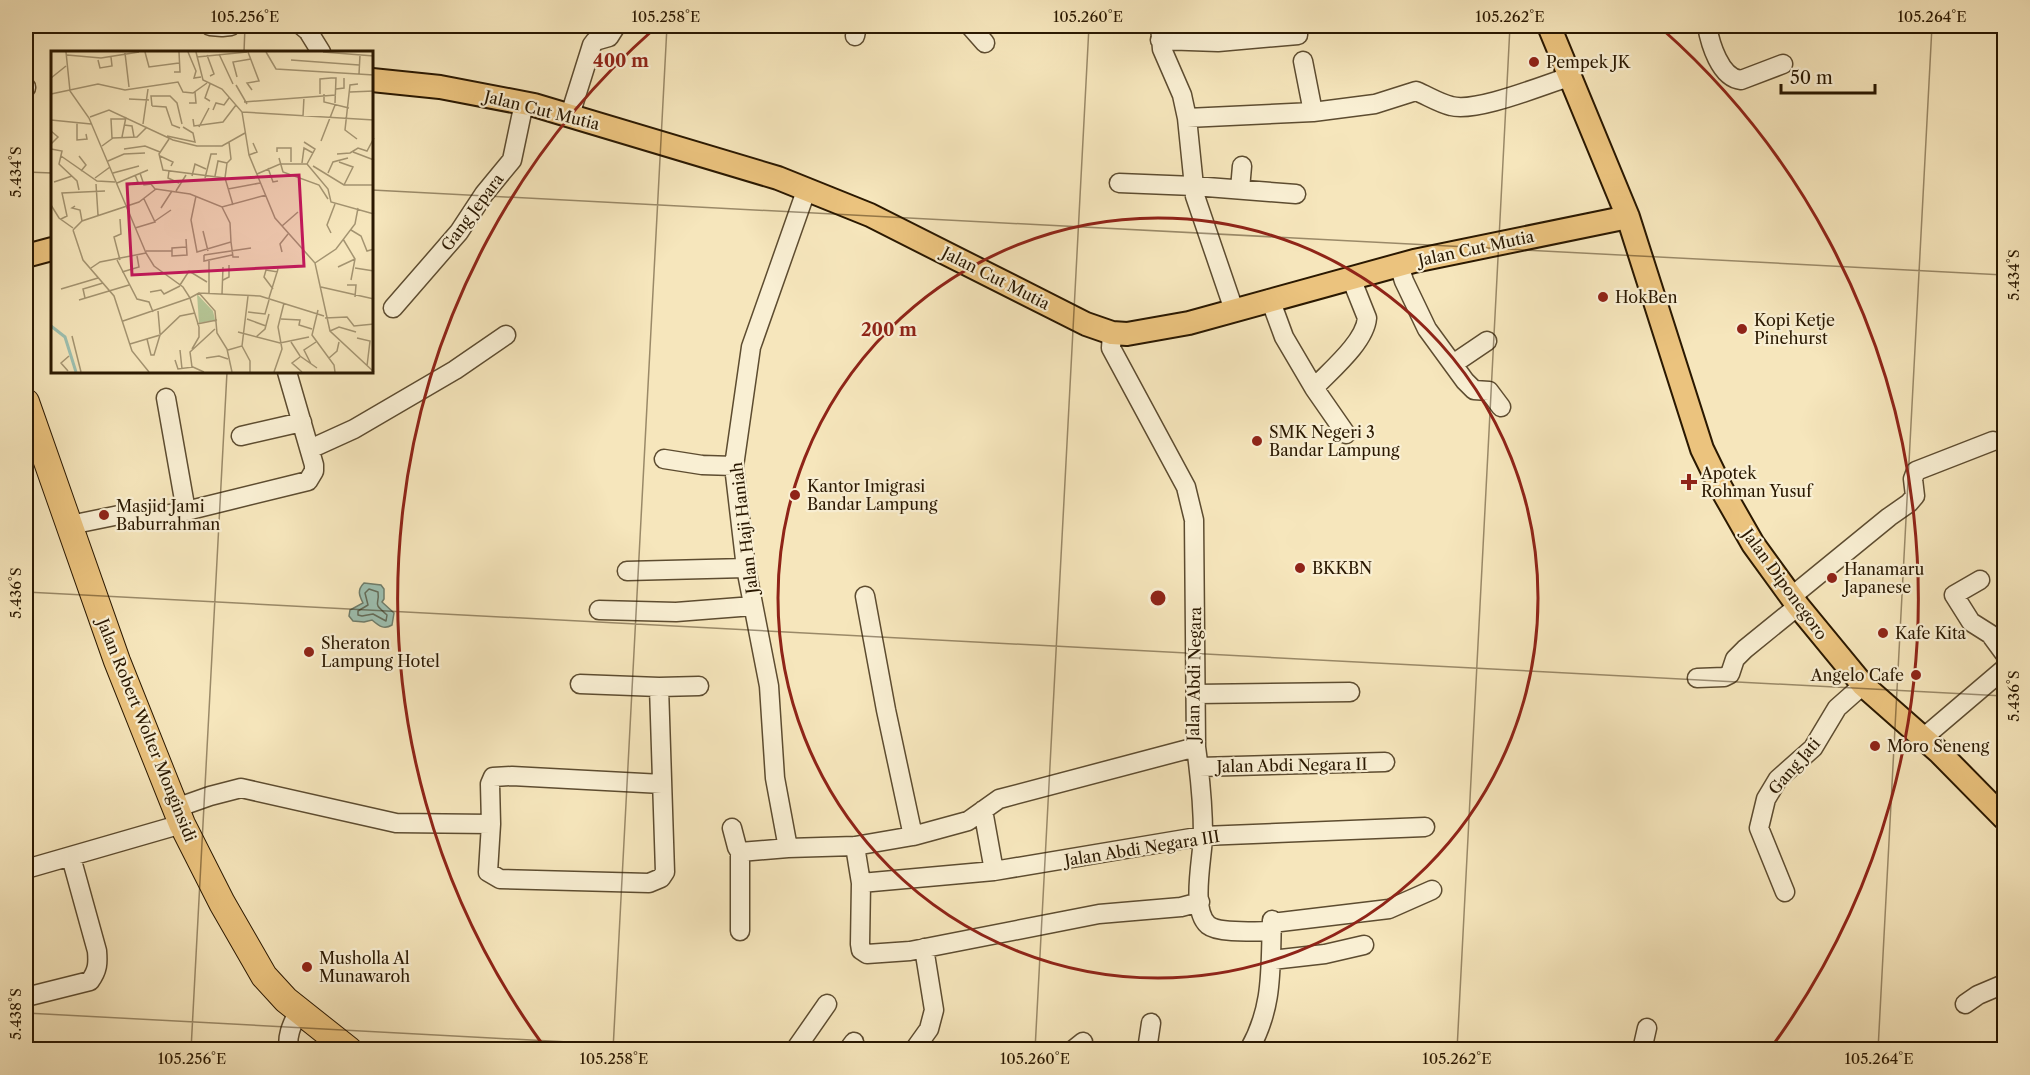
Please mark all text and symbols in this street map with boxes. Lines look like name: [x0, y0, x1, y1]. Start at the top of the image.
text: 105.256°E: [211, 7, 279, 26]
text: 105.258°E: [632, 7, 700, 26]
text: 105.260°E: [1053, 7, 1123, 26]
text: 105.262°E: [1475, 7, 1545, 26]
text: 105.264°E: [1897, 7, 1967, 26]
text: 400 m: [593, 50, 649, 72]
inset map: [51, 51, 374, 374]
place label: Pempek JK: [1546, 52, 1631, 72]
marker: Pempek JK: [1527, 55, 1541, 69]
scale bar: [1781, 57, 1876, 95]
text: 50 m: [1790, 67, 1833, 89]
street label: Jalan Cut Mutia: [479, 85, 602, 134]
text: 5.434°S: [6, 146, 25, 198]
street label: Gang Jepara: [436, 169, 508, 255]
street label: Jalan Cut Mutia: [1413, 226, 1536, 271]
street label: Jalan Cut Mutia: [936, 241, 1054, 314]
text: 5.434°S: [2004, 249, 2023, 301]
place label: HokBen: [1615, 287, 1678, 307]
marker: HokBen: [1596, 290, 1610, 304]
place label: Kopi Ketje Pinehurst: [1754, 310, 1835, 348]
text: 200 m: [861, 319, 917, 341]
marker: Kopi Ketje Pinehurst: [1735, 322, 1749, 336]
place label: SMK Negeri 3 Bandar Lampung: [1269, 422, 1400, 460]
marker: SMK Negeri 3 Bandar Lampung: [1250, 434, 1264, 448]
street label: Jalan Haji Haniah: [726, 461, 762, 598]
place label: Apotek Rohman Yusuf: [1700, 463, 1814, 501]
marker: Apotek Rohman Yusuf: [1682, 475, 1696, 489]
place label: Kantor Imigrasi Bandar Lampung: [807, 476, 938, 514]
marker: Kantor Imigrasi Bandar Lampung: [788, 488, 802, 502]
place label: Masjid Jami Baburrahman: [116, 496, 220, 534]
marker: Masjid Jami Baburrahman: [97, 508, 111, 522]
street label: Jalan Diponegoro: [1736, 522, 1832, 644]
place label: BKKBN: [1312, 558, 1372, 578]
place label: Hanamaru Japanese: [1841, 559, 1925, 597]
marker: BKKBN: [1293, 561, 1307, 575]
text: 5.436°S: [6, 567, 25, 619]
marker: Hanamaru Japanese: [1825, 571, 1839, 585]
centre of rings: [1148, 588, 1168, 608]
street label: Jalan Abdi Negara: [1183, 606, 1205, 745]
street label: Jalan Robert Wolter Monginsidi: [92, 613, 201, 845]
place label: Kafe Kita: [1895, 623, 1967, 643]
marker: Kafe Kita: [1876, 626, 1890, 640]
place label: Sheraton Lampung Hotel: [321, 633, 440, 671]
marker: Sheraton Lampung Hotel: [302, 645, 316, 659]
place label: Angelo Cafe: [1810, 665, 1904, 685]
marker: Angelo Cafe: [1909, 668, 1923, 682]
text: 5.436°S: [2004, 670, 2023, 722]
street label: Gang Jati: [1764, 734, 1824, 798]
place label: Moro Seneng: [1887, 736, 1990, 756]
marker: Moro Seneng: [1868, 739, 1882, 753]
street label: Jalan Abdi Negara II: [1213, 754, 1368, 776]
street label: Jalan Abdi Negara III: [1060, 826, 1221, 871]
place label: Musholla Al Munawaroh: [319, 948, 410, 986]
marker: Musholla Al Munawaroh: [300, 960, 314, 974]
text: 5.438°S: [6, 988, 25, 1040]
text: 105.256°E: [158, 1049, 226, 1068]
text: 105.258°E: [580, 1049, 648, 1068]
text: 105.260°E: [1000, 1049, 1070, 1068]
text: 105.262°E: [1422, 1049, 1492, 1068]
text: 105.264°E: [1844, 1049, 1914, 1068]

